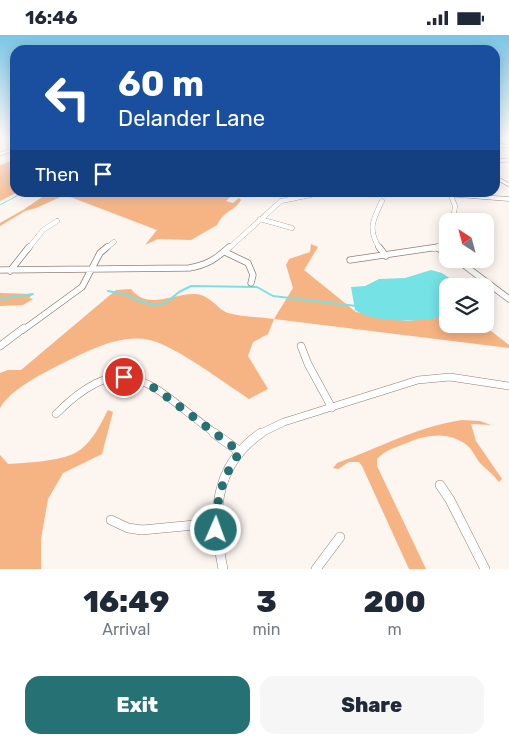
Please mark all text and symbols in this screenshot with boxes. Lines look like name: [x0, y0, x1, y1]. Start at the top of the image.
text: 16:46: [25, 6, 78, 29]
text: 60 m: [118, 63, 204, 105]
icon: left: [35, 65, 100, 130]
text: Delander Lane: [118, 105, 265, 132]
icon: arrive: [89, 160, 117, 188]
text: Then: [35, 163, 79, 186]
north arrow: [439, 213, 494, 267]
map controls: [439, 213, 494, 333]
button: layers: [439, 278, 494, 333]
pin: [103, 356, 145, 398]
icon: arrive: [110, 363, 138, 391]
position arrow: [189, 503, 241, 555]
text: 16:49: [83, 584, 169, 620]
text: 3: [256, 584, 277, 620]
text: 200: [364, 584, 426, 620]
text: Arrival: [102, 620, 150, 639]
text: min: [253, 620, 280, 639]
text: m: [388, 620, 402, 639]
button: Exit: [25, 676, 250, 734]
button: Share: [260, 676, 484, 734]

